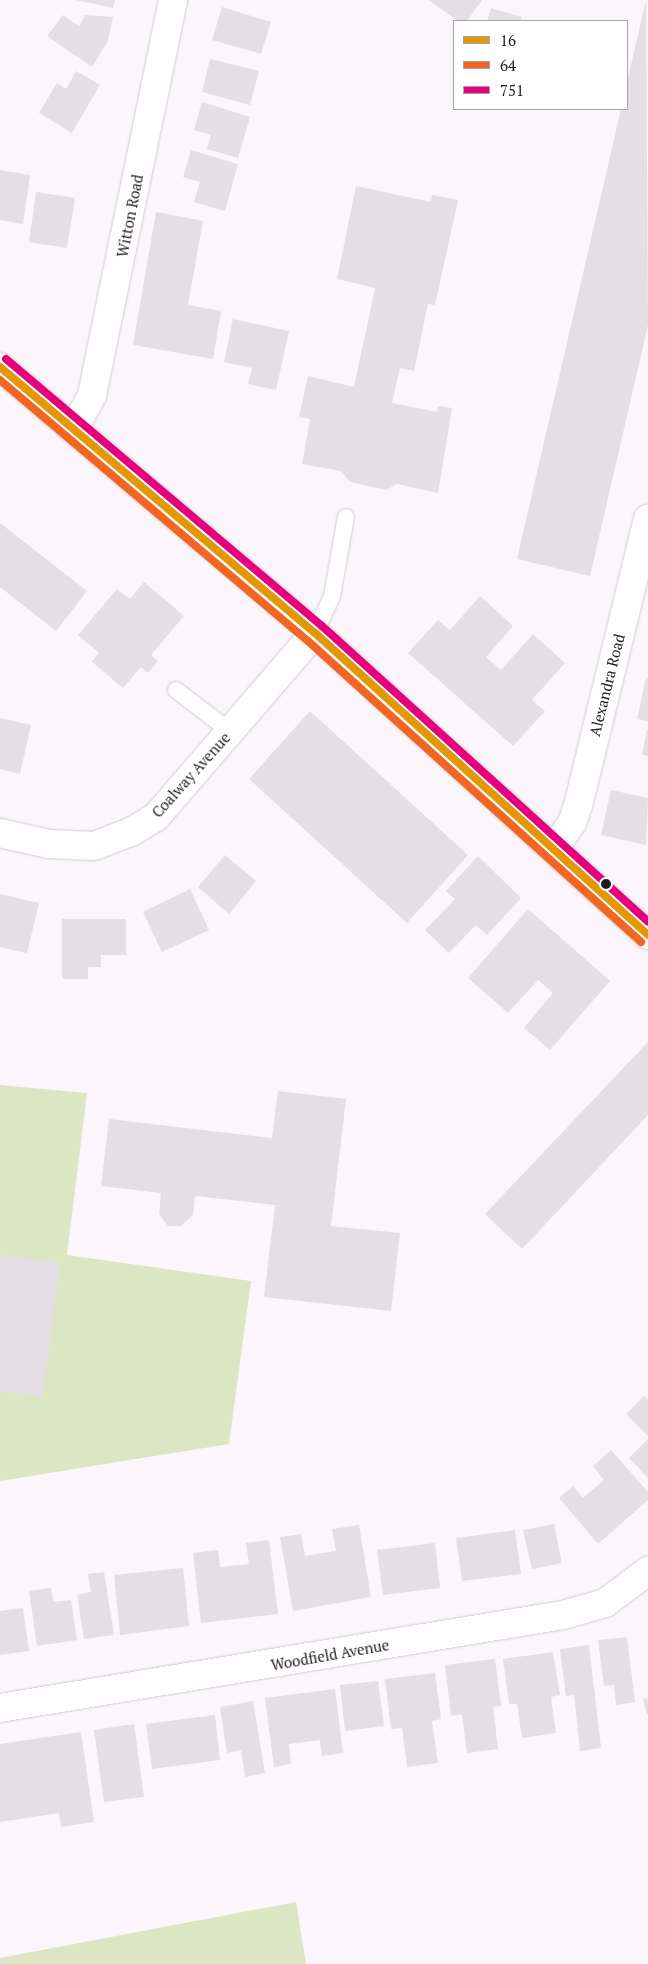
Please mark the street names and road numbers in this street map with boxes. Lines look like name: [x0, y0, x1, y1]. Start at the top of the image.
street label: Witton Road: [113, 173, 147, 259]
street label: Alexandra Road: [586, 632, 628, 738]
street label: Coalway Avenue: [148, 729, 234, 821]
street label: Woodfield Avenue: [269, 1636, 391, 1674]

